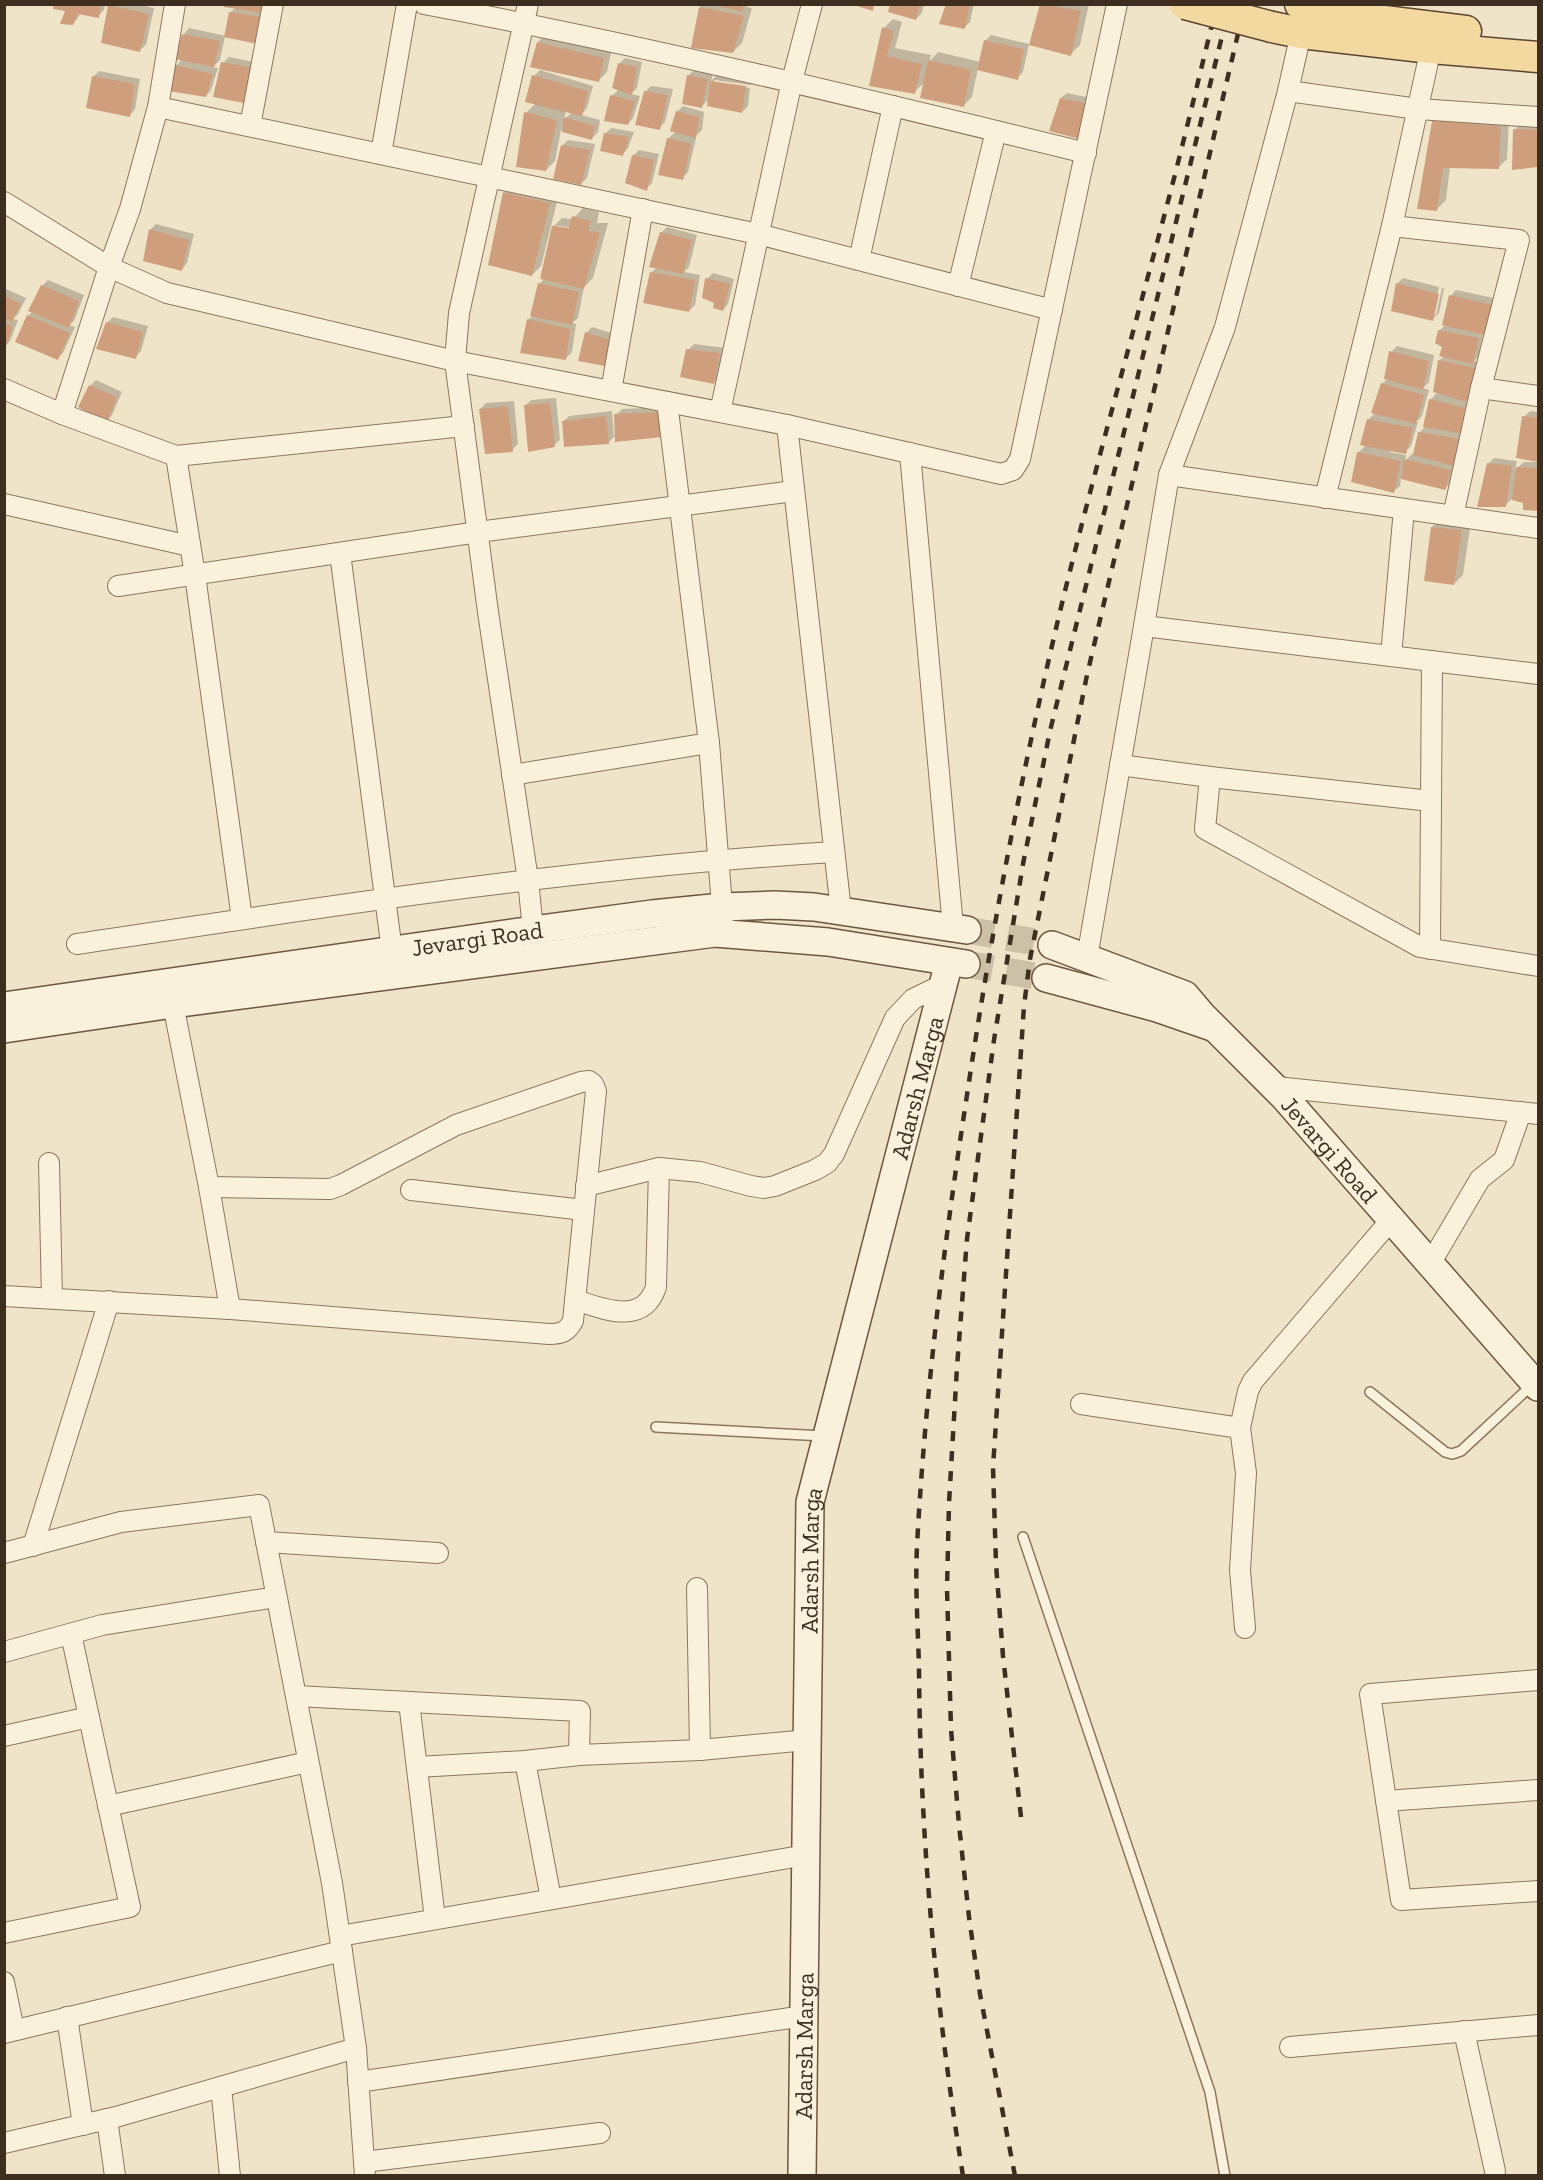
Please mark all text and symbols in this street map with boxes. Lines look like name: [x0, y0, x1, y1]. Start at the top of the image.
street label: Jevargi Road: [410, 914, 544, 962]
street label: Adarsh Marga: [884, 1013, 949, 1162]
street label: Jevargi Road: [1276, 1090, 1384, 1209]
street label: Adarsh Marga: [794, 1483, 828, 1634]
street label: Adarsh Marga: [788, 1972, 819, 2120]

